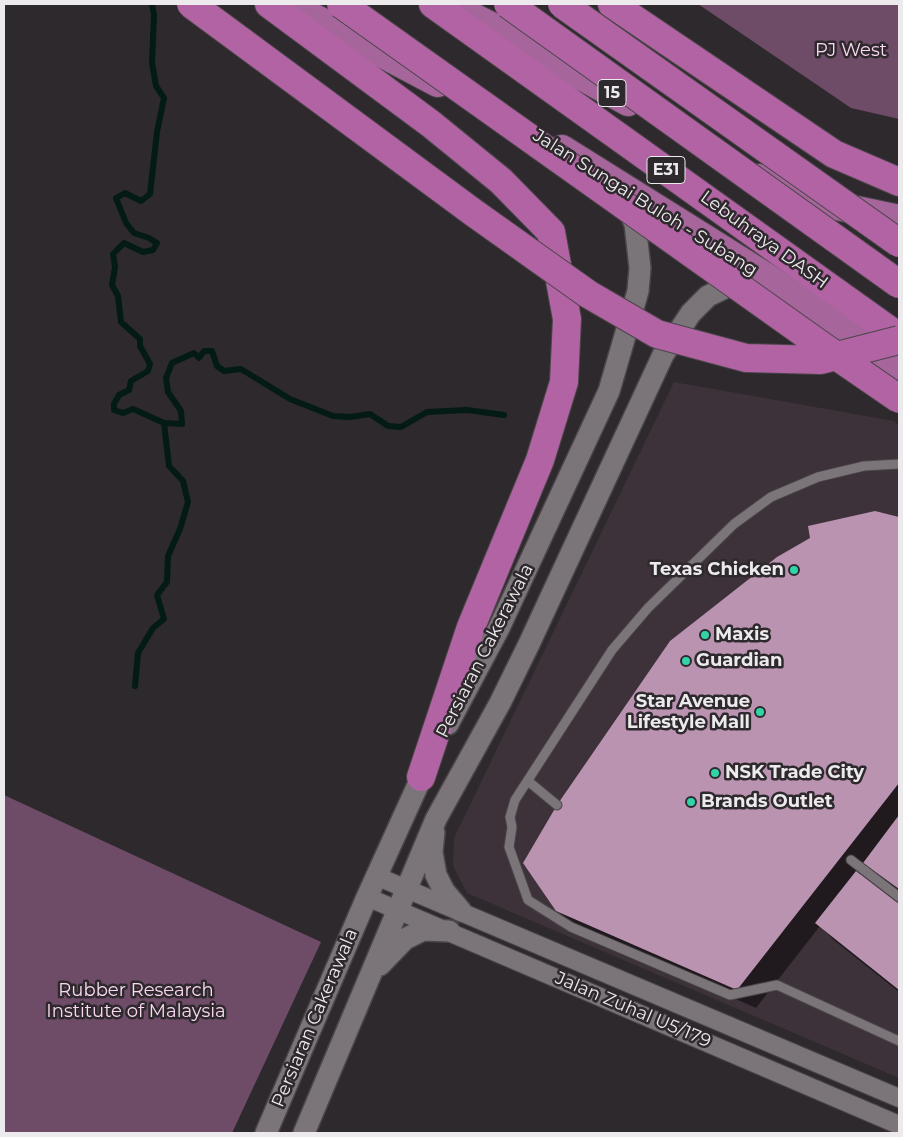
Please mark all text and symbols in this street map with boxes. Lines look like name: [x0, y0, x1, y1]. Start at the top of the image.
park label: PJ West: [815, 40, 887, 62]
road number: 15: [598, 80, 626, 106]
street label: Jalan Sungai Buloh - Subang: [529, 125, 761, 281]
road number: E31: [647, 156, 685, 184]
street label: Lebuhraya DASH: [696, 186, 832, 294]
place label: Texas Chicken: [650, 559, 784, 581]
street label: Persiaran Cakerawala: [432, 561, 538, 741]
marker: Texas Chicken: [788, 564, 800, 576]
place label: Maxis: [715, 624, 769, 646]
marker: Maxis: [699, 629, 711, 641]
place label: Guardian: [696, 650, 782, 672]
marker: Guardian: [680, 655, 692, 667]
place label: Star Avenue Lifestyle Mall: [627, 691, 750, 734]
marker: Star Avenue Lifestyle Mall: [754, 706, 766, 718]
place label: NSK Trade City: [725, 762, 864, 784]
marker: NSK Trade City: [709, 767, 721, 779]
place label: Brands Outlet: [701, 791, 833, 813]
marker: Brands Outlet: [685, 796, 697, 808]
street label: Persiaran Cakerawala: [268, 925, 362, 1111]
street label: Jalan Zuhal U5/179: [552, 967, 714, 1053]
park label: Rubber Research Institute of Malaysia: [46, 980, 226, 1022]

